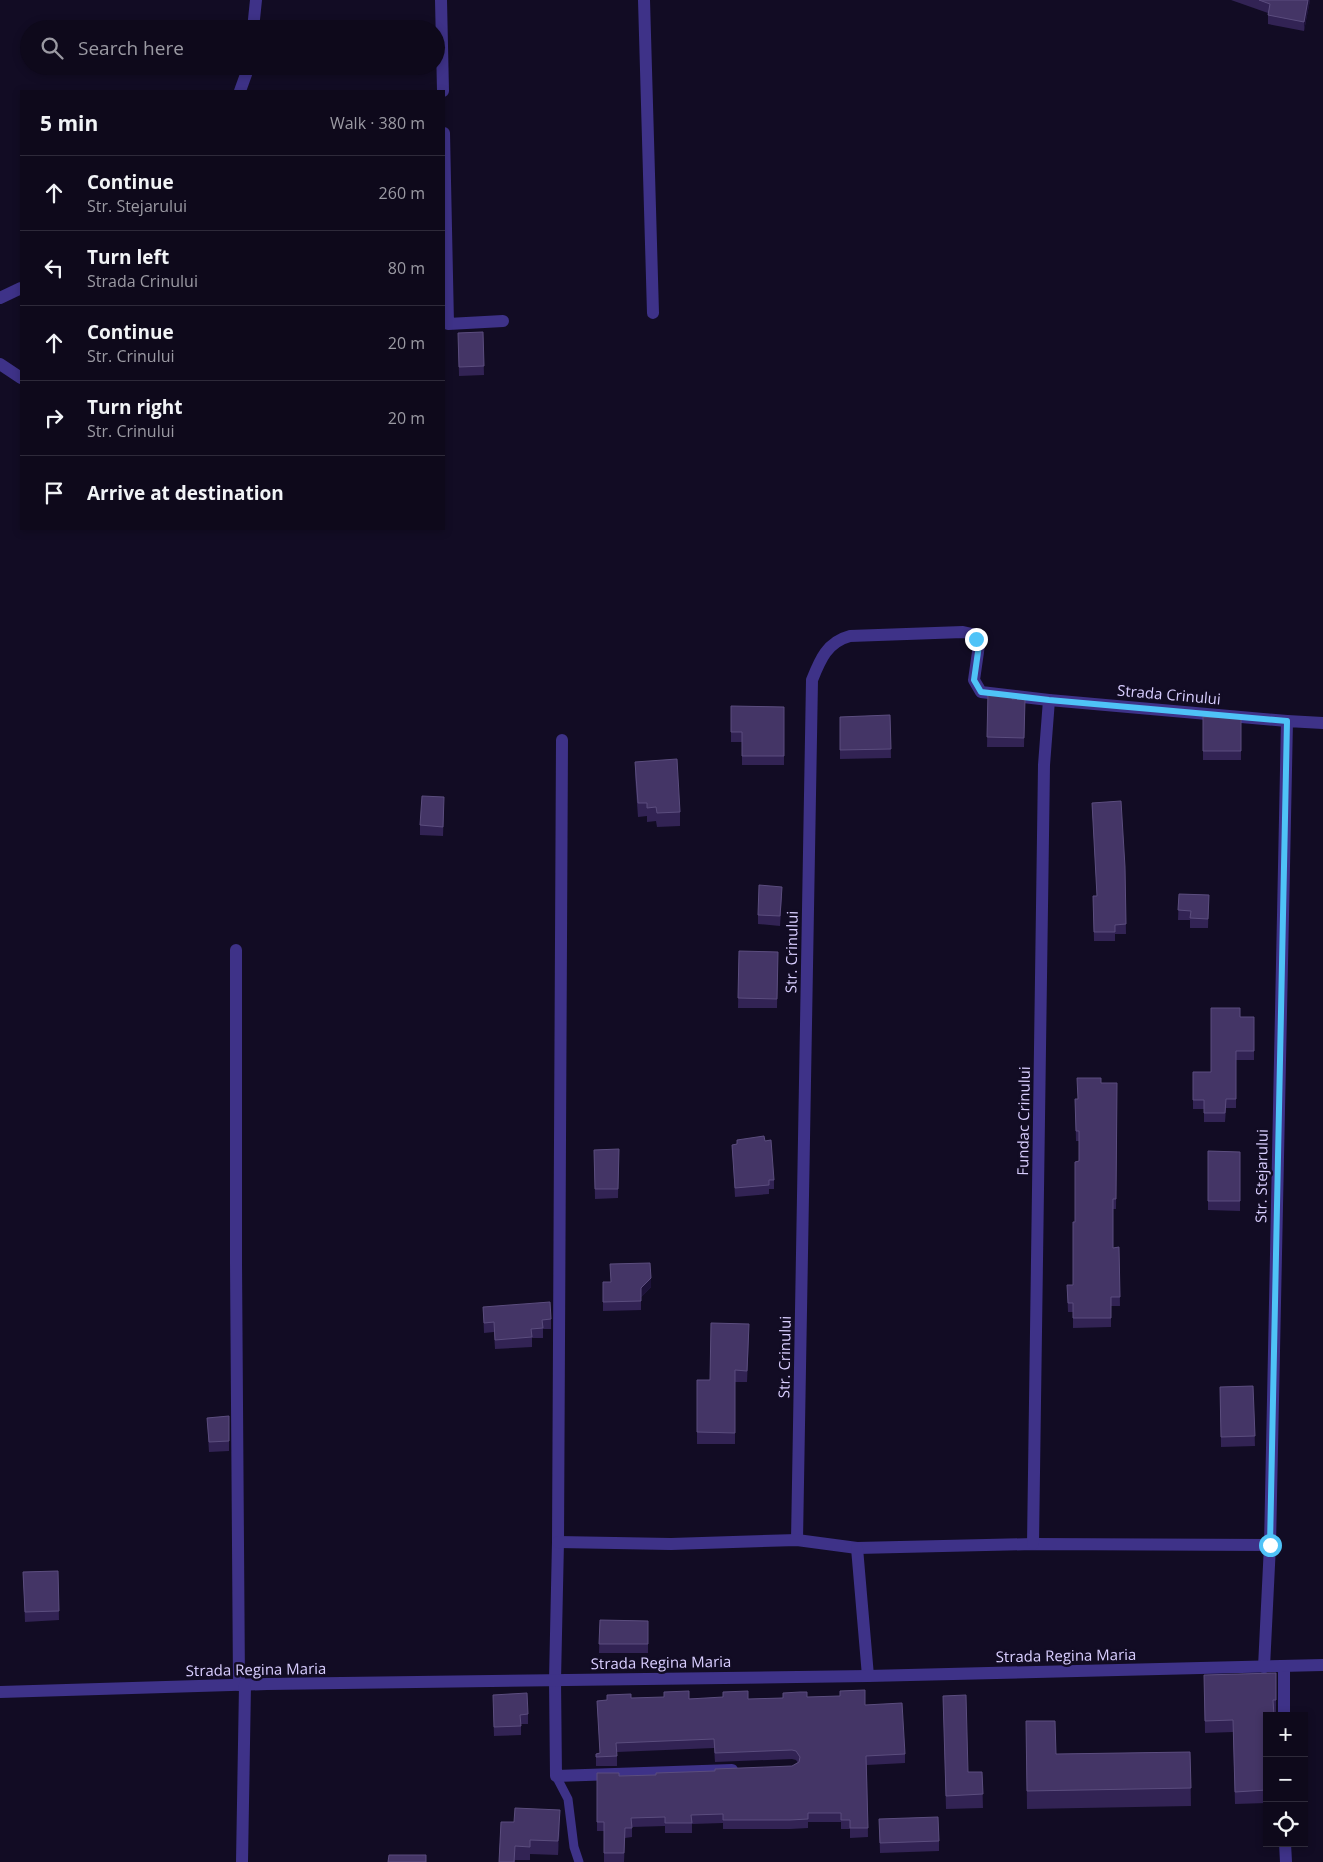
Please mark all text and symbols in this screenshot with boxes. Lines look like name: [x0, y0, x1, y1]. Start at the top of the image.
search box: [20, 20, 445, 75]
icon: search: [38, 34, 66, 62]
text: Search here: [78, 35, 184, 61]
text: 5 min: [40, 109, 98, 137]
text: Walk · 380 m: [330, 112, 425, 134]
text: Continue: [87, 169, 174, 195]
icon: ahead: [40, 179, 68, 207]
text: 260 m: [379, 182, 425, 204]
text: Str. Stejarului: [87, 195, 187, 217]
text: Turn left: [87, 244, 169, 270]
icon: left: [40, 254, 68, 282]
text: 80 m: [388, 257, 425, 279]
text: Strada Crinului: [87, 270, 198, 292]
text: Continue: [87, 319, 174, 345]
icon: ahead: [40, 329, 68, 357]
text: 20 m: [388, 332, 425, 354]
text: Str. Crinului: [87, 345, 175, 367]
text: Turn right: [87, 394, 182, 420]
icon: right: [40, 404, 68, 432]
text: 20 m: [388, 407, 425, 429]
text: Str. Crinului: [87, 420, 175, 442]
icon: arrive: [40, 479, 68, 507]
text: Arrive at destination: [87, 480, 284, 506]
route end: [965, 628, 988, 651]
street label: Strada Crinului: [1116, 680, 1222, 708]
street label: Str. Crinului: [780, 911, 802, 993]
street label: Fundac Crinului: [1012, 1066, 1034, 1176]
street label: Str. Stejarului: [1250, 1129, 1272, 1223]
street label: Str. Crinului: [773, 1316, 795, 1398]
route start: [1259, 1534, 1282, 1557]
street label: Strada Regina Maria: [996, 1644, 1136, 1666]
street label: Strada Regina Maria: [591, 1651, 731, 1673]
street label: Strada Regina Maria: [186, 1658, 326, 1680]
map controls: [1263, 1712, 1308, 1847]
button: +: [1263, 1712, 1308, 1757]
button: −: [1263, 1757, 1308, 1802]
button: locate: [1263, 1802, 1308, 1847]

